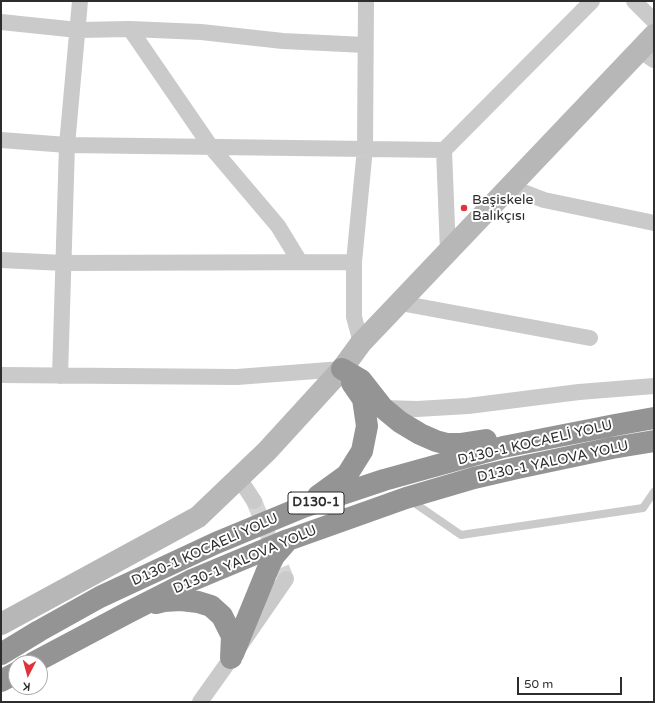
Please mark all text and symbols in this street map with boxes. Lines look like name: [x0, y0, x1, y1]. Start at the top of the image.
place label: Başiskele Balıkçısı: [472, 192, 533, 224]
marker: Başiskele Balıkçısı: [459, 203, 469, 213]
street label: D130-1 KOCAELİ YOLU: [456, 417, 614, 469]
street label: D130-1 YALOVA YOLU: [476, 438, 630, 486]
road number: D130-1: [288, 492, 344, 514]
street label: D130-1 KOCAELİ YOLU: [129, 510, 281, 590]
street label: D130-1 YALOVA YOLU: [171, 522, 319, 598]
north arrow: [8, 655, 48, 695]
scale bar: [519, 669, 624, 695]
text: 50 m: [524, 677, 553, 691]
text: K: [22, 680, 31, 693]

